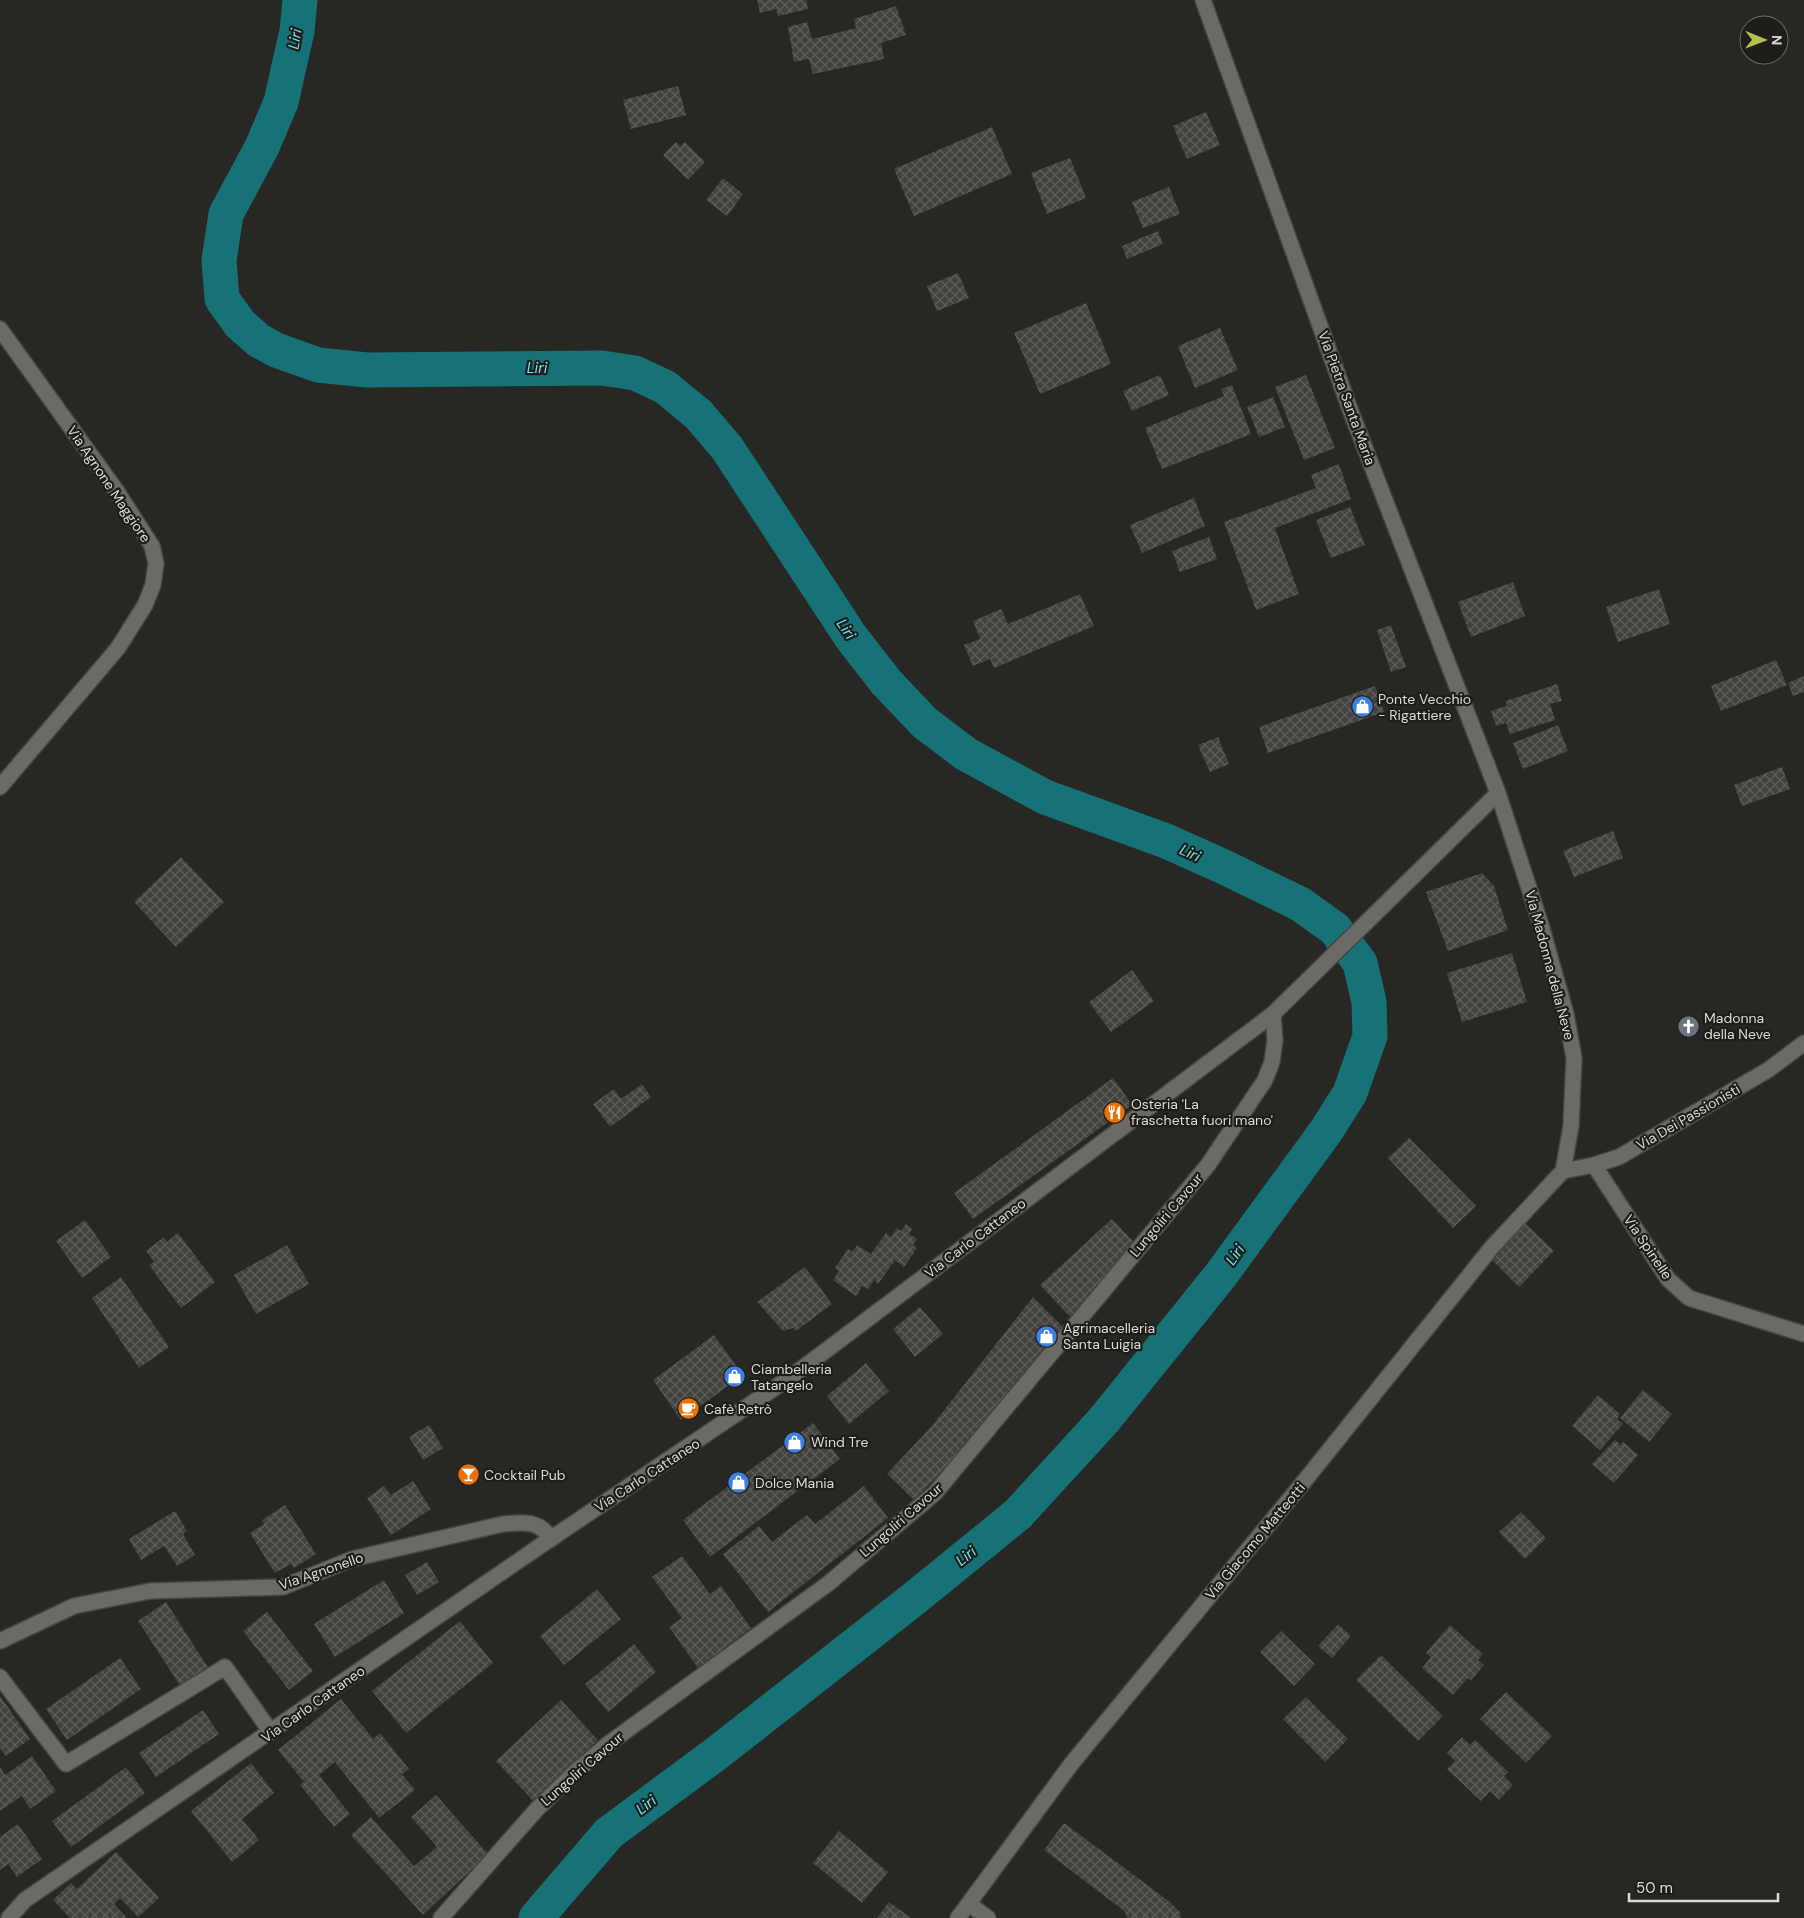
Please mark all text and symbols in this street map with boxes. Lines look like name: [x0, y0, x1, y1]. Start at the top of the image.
north arrow: [1739, 15, 1789, 65]
water label: Liri: [283, 27, 307, 51]
text: N: [1768, 35, 1786, 45]
street label: Via Pietra Santa Maria: [1314, 328, 1380, 468]
water label: Liri: [527, 358, 548, 378]
street label: Via Agnone Maggiore: [63, 422, 155, 546]
water label: Liri: [832, 615, 860, 643]
place label: Ponte Vecchio - Rigattiere: [1378, 690, 1471, 724]
shop icon: Ponte Vecchio - Rigattiere: [1350, 695, 1374, 719]
water label: Liri: [1176, 840, 1204, 867]
street label: Via Madonna della Neve: [1521, 888, 1579, 1042]
place label: Madonna della Neve: [1704, 1009, 1771, 1043]
church icon: Madonna della Neve: [1676, 1014, 1700, 1038]
street label: Via Dei Passionisti: [1633, 1080, 1743, 1154]
place label: Osteria 'La fraschetta fuori mano': [1131, 1095, 1273, 1129]
restaurant icon: Osteria 'La fraschetta fuori mano': [1103, 1100, 1127, 1124]
street label: Lungoliri Cavour: [1126, 1169, 1206, 1261]
street label: Via Carlo Cattaneo: [921, 1194, 1029, 1282]
street label: Via Spinelle: [1620, 1211, 1676, 1283]
water label: Liri: [1221, 1240, 1249, 1269]
place label: Agrimacelleria Santa Luigia: [1063, 1319, 1155, 1353]
shop icon: Agrimacelleria Santa Luigia: [1035, 1324, 1059, 1348]
place label: Ciambelleria Tatangelo: [751, 1360, 832, 1394]
shop icon: Ciambelleria Tatangelo: [723, 1365, 747, 1389]
cafe icon: Cafè Retrò: [676, 1397, 700, 1421]
place label: Cafè Retrò: [704, 1400, 772, 1418]
shop icon: Wind Tre: [783, 1430, 807, 1454]
place label: Wind Tre: [811, 1433, 868, 1451]
street label: Via Carlo Cattaneo: [591, 1434, 703, 1516]
bar icon: Cocktail Pub: [456, 1463, 480, 1487]
place label: Cocktail Pub: [484, 1466, 566, 1484]
shop icon: Dolce Mania: [727, 1471, 751, 1495]
place label: Dolce Mania: [755, 1474, 834, 1492]
street label: Lungoliri Cavour: [856, 1479, 946, 1561]
street label: Via Giacomo Matteotti: [1201, 1479, 1309, 1603]
water label: Liri: [952, 1541, 981, 1570]
street label: Via Agnonello: [276, 1548, 366, 1594]
street label: Via Carlo Cattaneo: [258, 1662, 368, 1746]
street label: Lungoliri Cavour: [537, 1728, 627, 1810]
water label: Liri: [632, 1791, 661, 1819]
scale bar: [1629, 1870, 1778, 1902]
text: 50 m: [1636, 1878, 1673, 1898]

